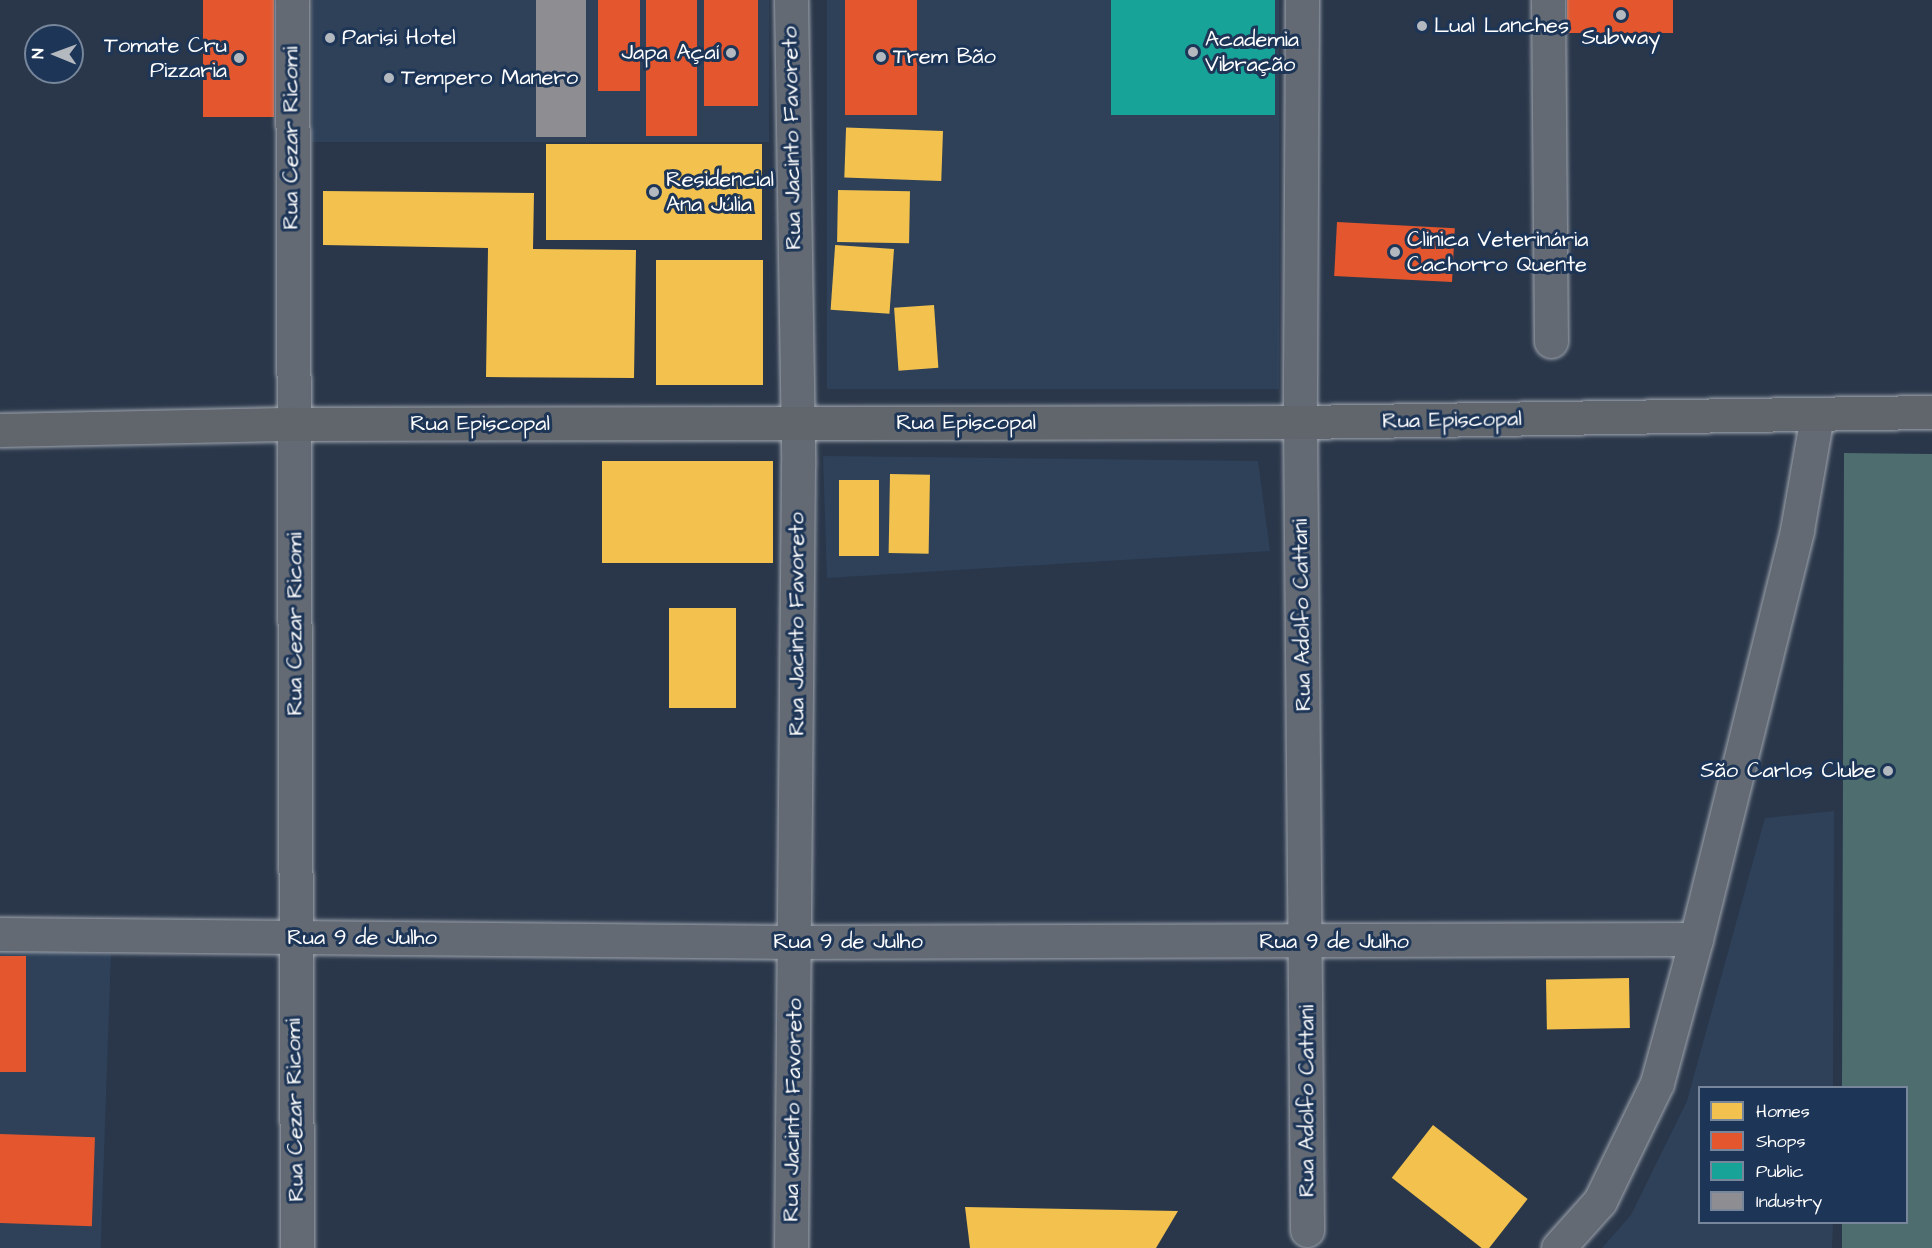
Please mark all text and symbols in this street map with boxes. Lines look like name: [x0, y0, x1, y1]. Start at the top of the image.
marker: Subway: [1614, 8, 1628, 22]
place label: Lual Lanches: [1434, 13, 1569, 39]
marker: Lual Lanches: [1415, 19, 1429, 33]
north arrow: [24, 24, 84, 84]
place label: Parisi Hotel: [342, 25, 456, 51]
place label: Subway: [1582, 25, 1660, 51]
street label: Rua Jacinto Favoreto: [777, 26, 807, 250]
place label: Academia Vibração: [1205, 26, 1299, 78]
marker: Parisi Hotel: [323, 31, 337, 45]
place label: Tomate Cru Pizzaria: [104, 32, 227, 84]
place label: Japa Açaí: [621, 40, 719, 66]
place label: Trem Bão: [893, 44, 996, 70]
marker: Academia Vibração: [1186, 45, 1200, 59]
street label: Rua Cezar Ricomi: [278, 46, 304, 230]
marker: Japa Açaí: [724, 46, 738, 60]
text: N: [27, 49, 49, 59]
marker: Trem Bão: [874, 50, 888, 64]
marker: Tomate Cru Pizzaria: [232, 51, 246, 65]
place label: Tempero Manero: [401, 65, 578, 91]
marker: Tempero Manero: [382, 71, 396, 85]
place label: Residencial Ana Júlia: [666, 166, 774, 218]
marker: Residencial Ana Júlia: [647, 185, 661, 199]
place label: Clinica Veterinária Cachorro Quente: [1407, 226, 1588, 278]
marker: Clinica Veterinária Cachorro Quente: [1388, 245, 1402, 259]
street label: Rua Episcopal: [1382, 406, 1522, 434]
street label: Rua Episcopal: [896, 410, 1036, 436]
street label: Rua Episcopal: [410, 411, 550, 437]
street label: Rua Jacinto Favoreto: [784, 512, 810, 736]
street label: Rua Adolfo Cattani: [1287, 519, 1317, 711]
street label: Rua Cezar Ricomi: [282, 532, 308, 716]
place label: São Carlos Clube: [1700, 758, 1876, 784]
marker: São Carlos Clube: [1881, 764, 1895, 778]
street label: Rua 9 de Julho: [287, 925, 437, 951]
street label: Rua 9 de Julho: [773, 929, 923, 955]
street label: Rua 9 de Julho: [1259, 929, 1409, 955]
street label: Rua Jacinto Favoreto: [778, 998, 808, 1222]
street label: Rua Adolfo Cattani: [1294, 1005, 1320, 1197]
street label: Rua Cezar Ricomi: [280, 1018, 310, 1202]
legend: [1698, 1086, 1908, 1224]
text: Homes: [1756, 1099, 1810, 1124]
text: Shops: [1756, 1129, 1806, 1154]
text: Public: [1756, 1159, 1804, 1184]
text: Industry: [1756, 1189, 1822, 1214]

